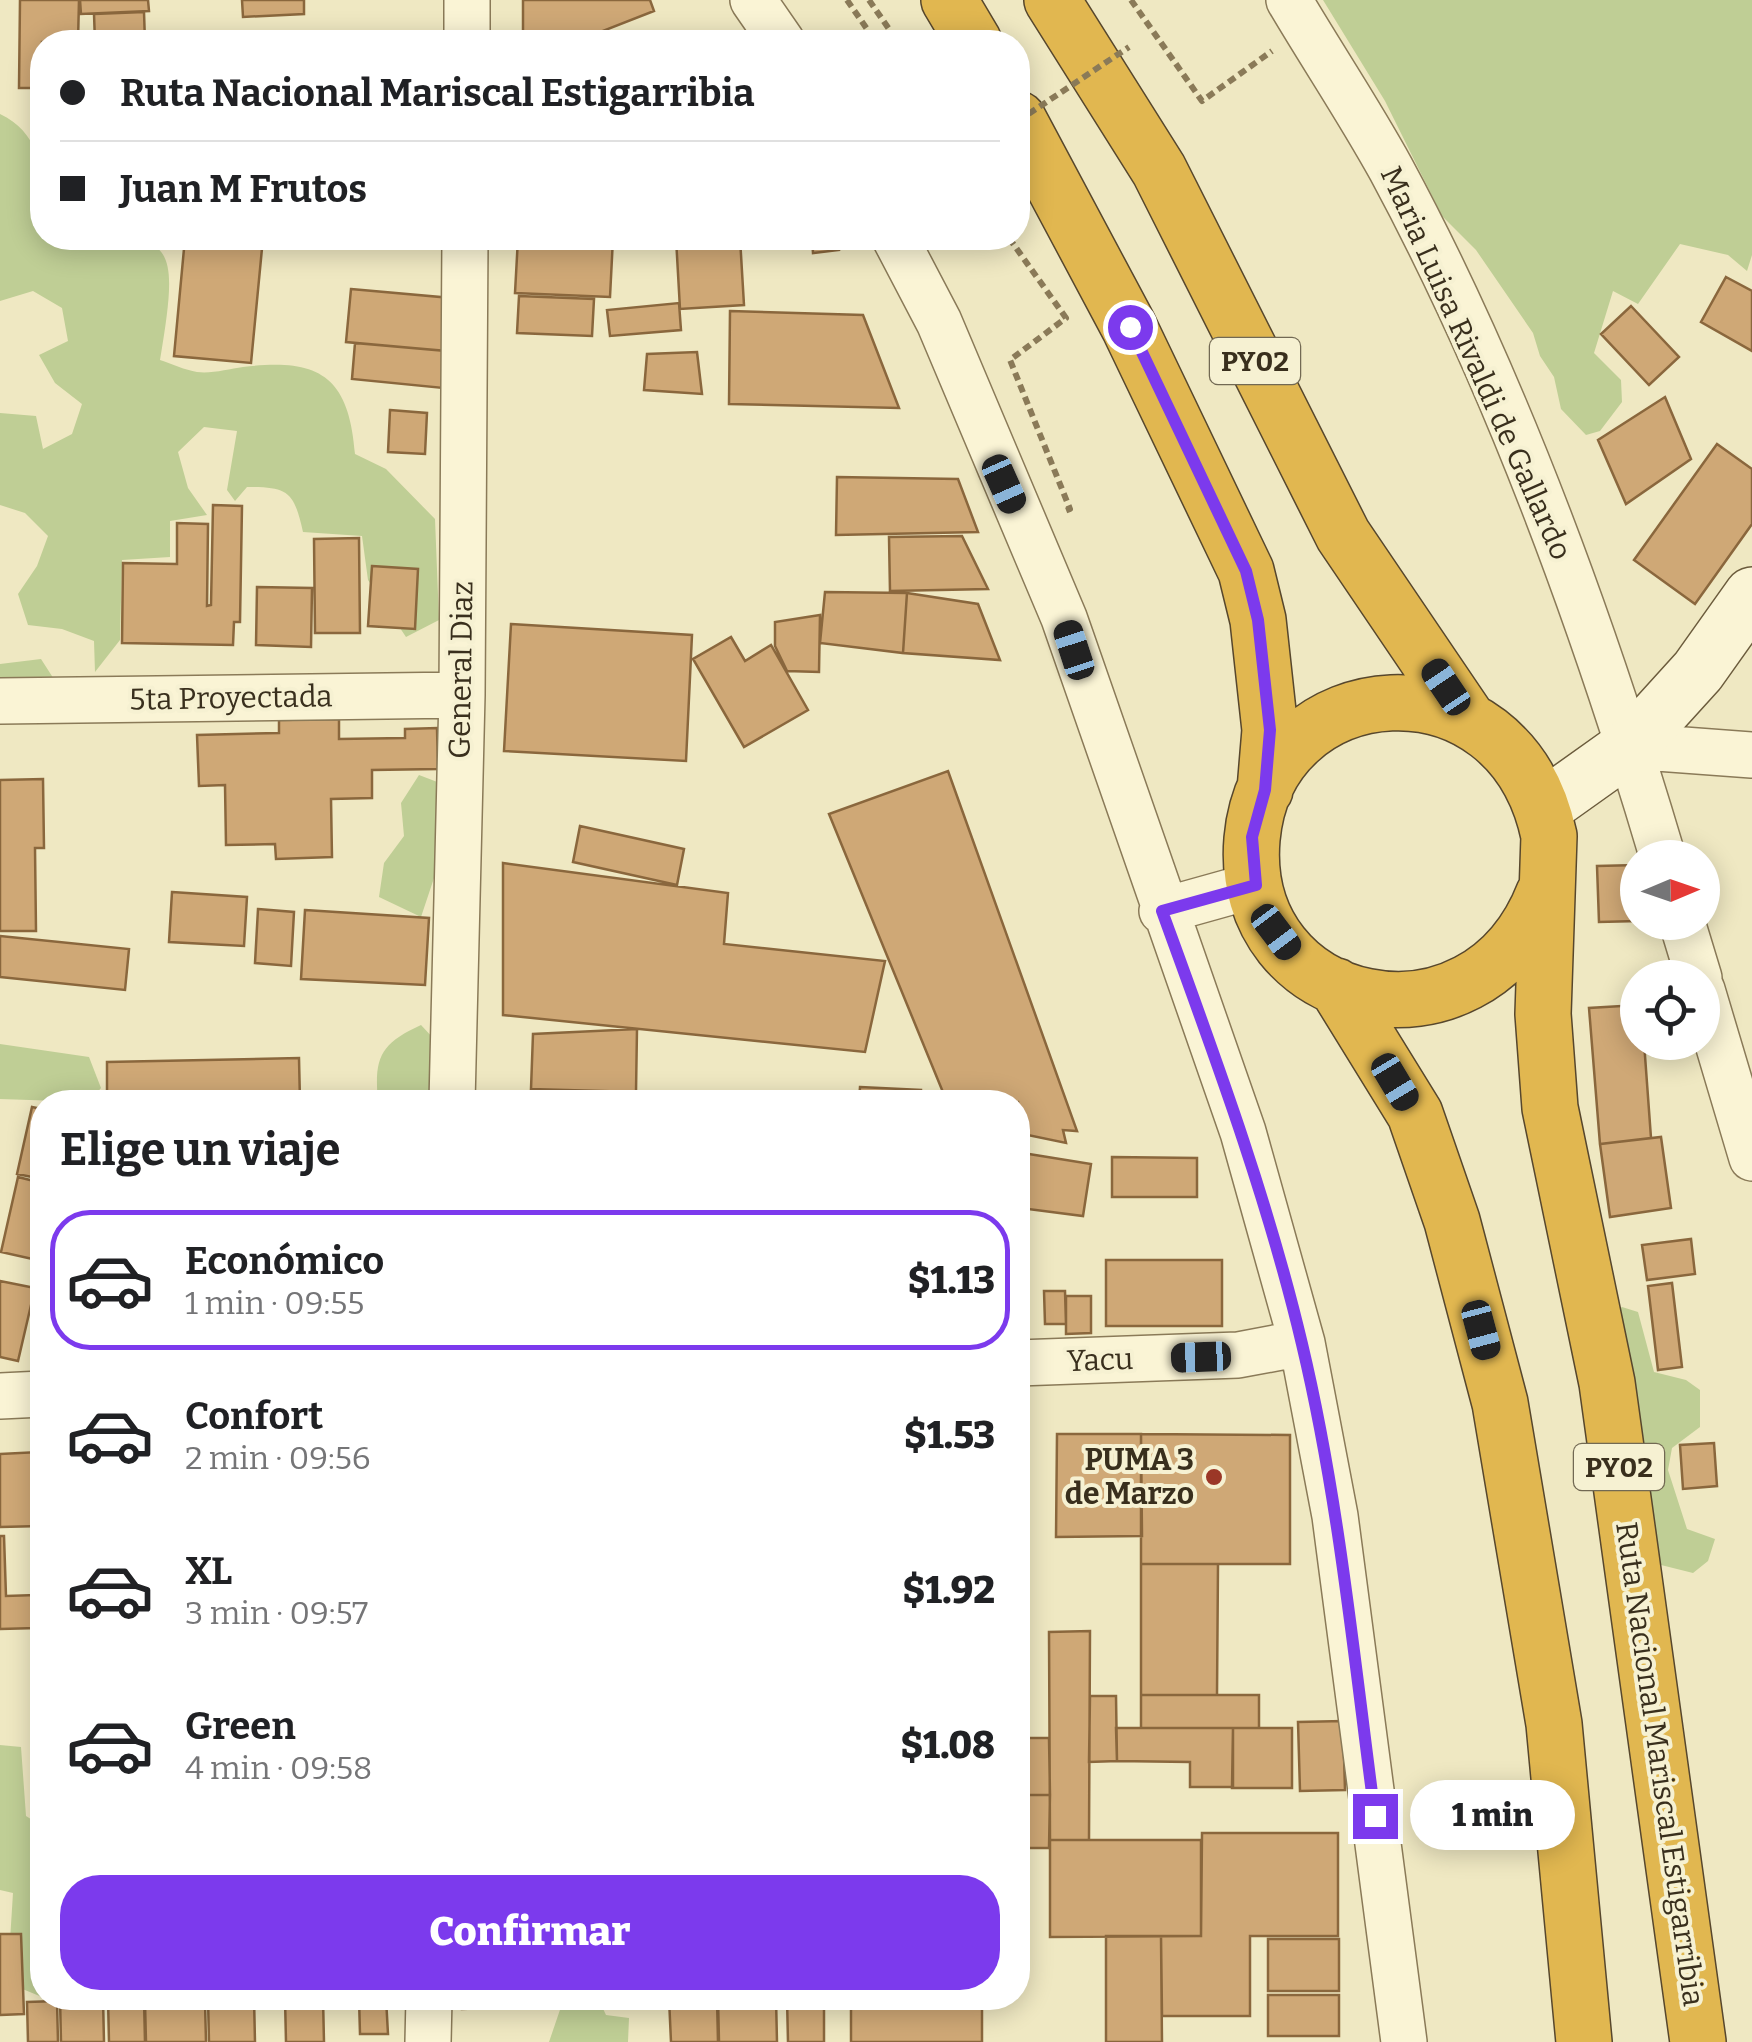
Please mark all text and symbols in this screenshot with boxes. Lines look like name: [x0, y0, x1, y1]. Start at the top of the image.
text: Ruta Nacional Mariscal Estigarribia: [120, 70, 755, 116]
street label: Maria Luisa Rivaldi de Gallardo: [1373, 161, 1579, 565]
text: Juan M Frutos: [120, 166, 367, 212]
route start: [1108, 305, 1153, 350]
road number: PY02: [1210, 338, 1300, 384]
car: [978, 450, 1030, 518]
street label: General Diaz: [441, 581, 481, 759]
car: [1050, 617, 1098, 683]
car: [1417, 654, 1475, 720]
street label: 5ta Proyectada: [129, 678, 333, 718]
north arrow: [1620, 840, 1720, 940]
map controls: [1620, 840, 1720, 1060]
car: [1246, 899, 1306, 965]
button: locate: [1620, 960, 1720, 1060]
car: [1367, 1049, 1423, 1115]
text: Elige un viaje: [60, 1123, 340, 1177]
icon: car: [65, 1235, 155, 1325]
text: Económico: [185, 1238, 384, 1284]
text: $1.13: [908, 1257, 995, 1303]
text: 1 min · 09:55: [185, 1284, 364, 1322]
car: [1459, 1297, 1503, 1363]
street label: Yacu: [1066, 1341, 1134, 1379]
car: [1170, 1341, 1232, 1373]
icon: car: [65, 1390, 155, 1480]
text: Confort: [185, 1393, 323, 1439]
text: $1.53: [904, 1412, 995, 1458]
text: 2 min · 09:56: [185, 1439, 371, 1477]
place label: PUMA 3 de Marzo: [1065, 1442, 1194, 1512]
road number: PY02: [1574, 1444, 1664, 1490]
marker: PUMA 3 de Marzo: [1203, 1466, 1225, 1488]
street label: Ruta Nacional Mariscal Estigarribia: [1608, 1520, 1712, 2008]
icon: car: [65, 1545, 155, 1635]
text: XL: [185, 1548, 232, 1594]
text: $1.92: [902, 1567, 995, 1613]
text: 3 min · 09:57: [185, 1594, 368, 1632]
icon: car: [65, 1700, 155, 1790]
text: Green: [185, 1703, 296, 1749]
text: $1.08: [900, 1722, 995, 1768]
text: 4 min · 09:58: [185, 1749, 372, 1787]
callout: 1 min: [1410, 1781, 1575, 1851]
route end: [1353, 1794, 1398, 1839]
text: 1 min: [1452, 1796, 1533, 1834]
button: Confirmar: [60, 1875, 1000, 1990]

